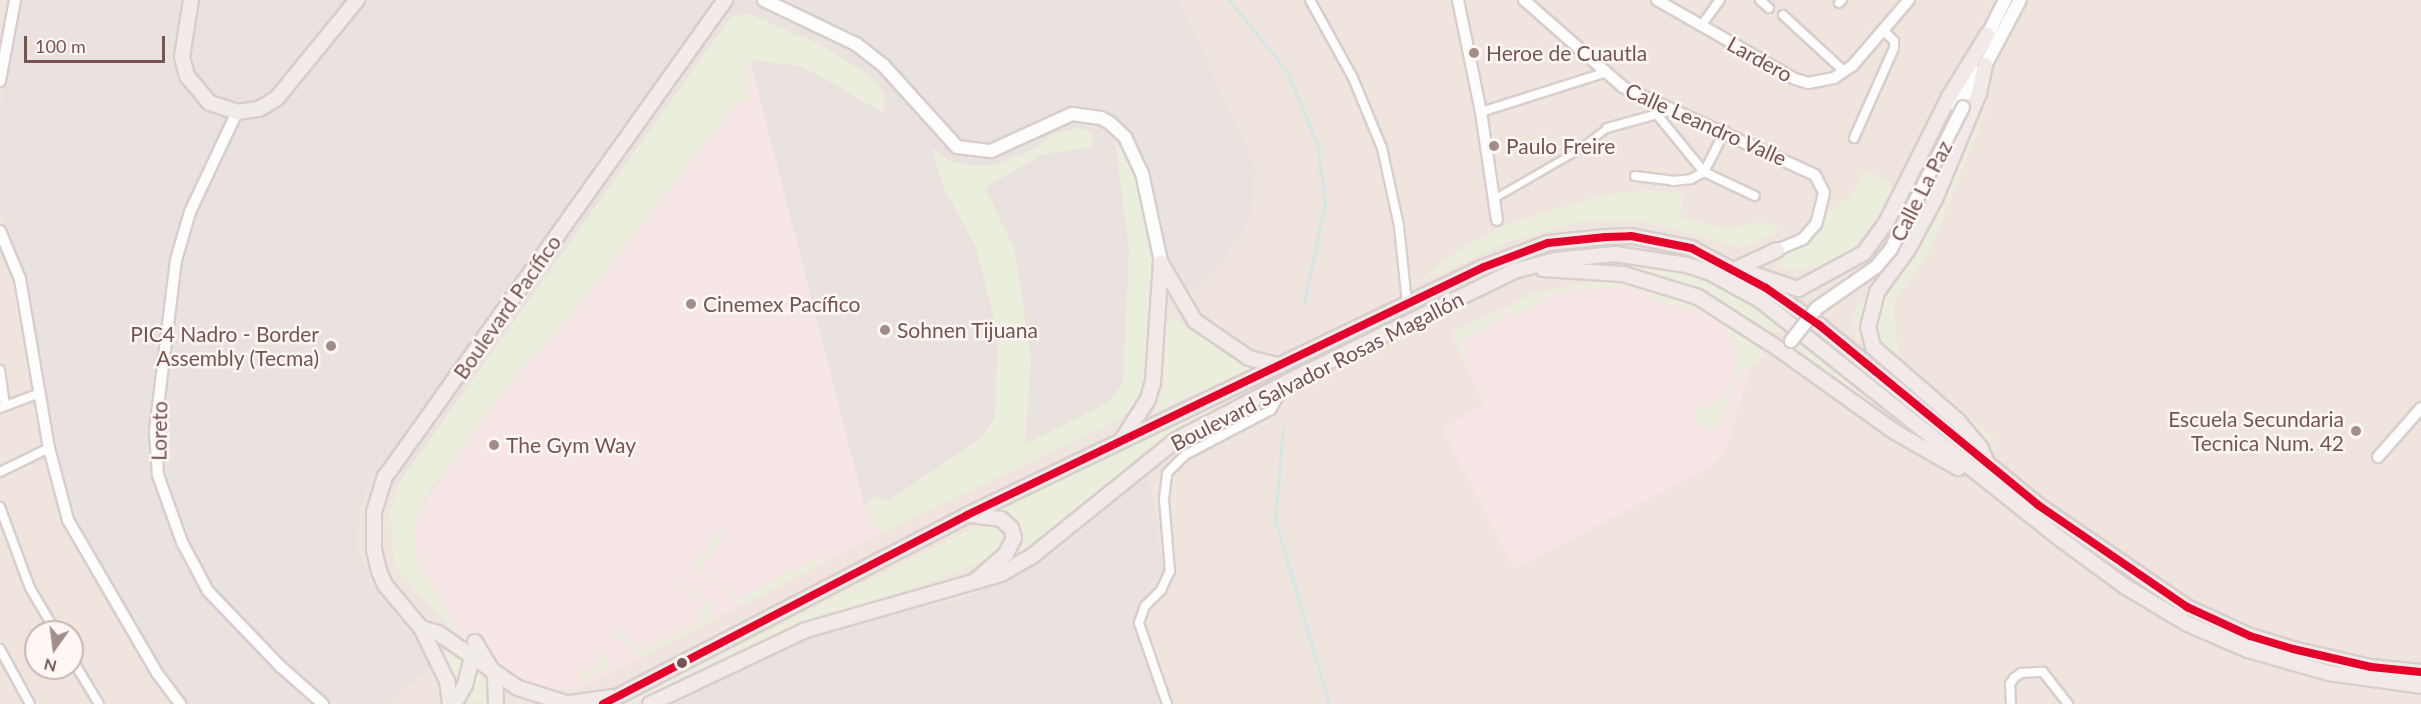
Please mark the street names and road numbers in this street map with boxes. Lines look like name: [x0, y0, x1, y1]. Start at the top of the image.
street label: Lardero: [1723, 31, 1797, 87]
street label: Calle Leandro Valle: [1621, 77, 1791, 171]
street label: Calle La Paz: [1885, 136, 1957, 246]
street label: Boulevard Pacífico: [448, 230, 566, 384]
street label: Boulevard Salvador Rosas Magallón: [1166, 286, 1468, 456]
street label: Loreto: [146, 401, 172, 461]

